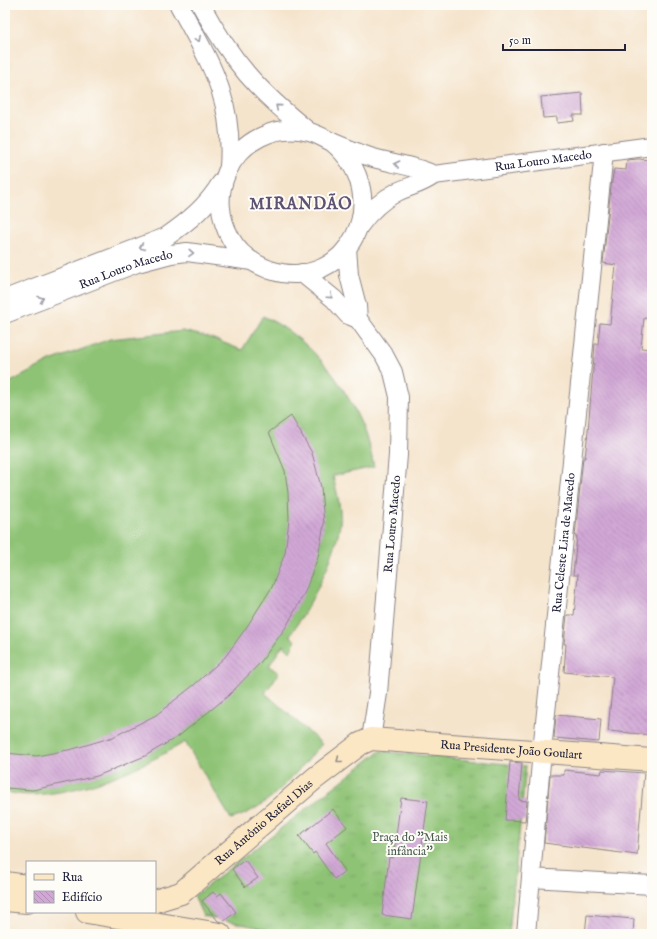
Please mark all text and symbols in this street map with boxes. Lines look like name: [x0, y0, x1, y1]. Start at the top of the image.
scale bar: [503, 26, 625, 52]
text: 50 m: [509, 33, 531, 48]
one-way arrow: [193, 35, 201, 43]
one-way arrow: [275, 105, 282, 112]
street label: Rua Louro Macedo: [494, 147, 593, 175]
one-way arrow: [394, 160, 400, 168]
district label: MIRANDÃO: [249, 193, 353, 215]
one-way arrow: [139, 242, 146, 250]
street label: Rua Louro Macedo: [77, 247, 175, 293]
one-way arrow: [188, 248, 194, 257]
one-way arrow: [326, 291, 333, 298]
one-way arrow: [38, 296, 45, 304]
street label: Rua Celeste Lira de Macedo: [549, 471, 579, 614]
street label: Rua Louro Macedo: [381, 474, 404, 573]
street label: Rua Presidente João Goulart: [440, 737, 583, 763]
one-way arrow: [336, 755, 343, 762]
street label: Rua Antônio Rafael Dias: [212, 776, 316, 869]
park label: Praça do ''Mais infância'': [372, 830, 448, 859]
legend: [26, 861, 156, 913]
text: Rua: [62, 870, 83, 885]
text: Edifício: [62, 890, 103, 905]

